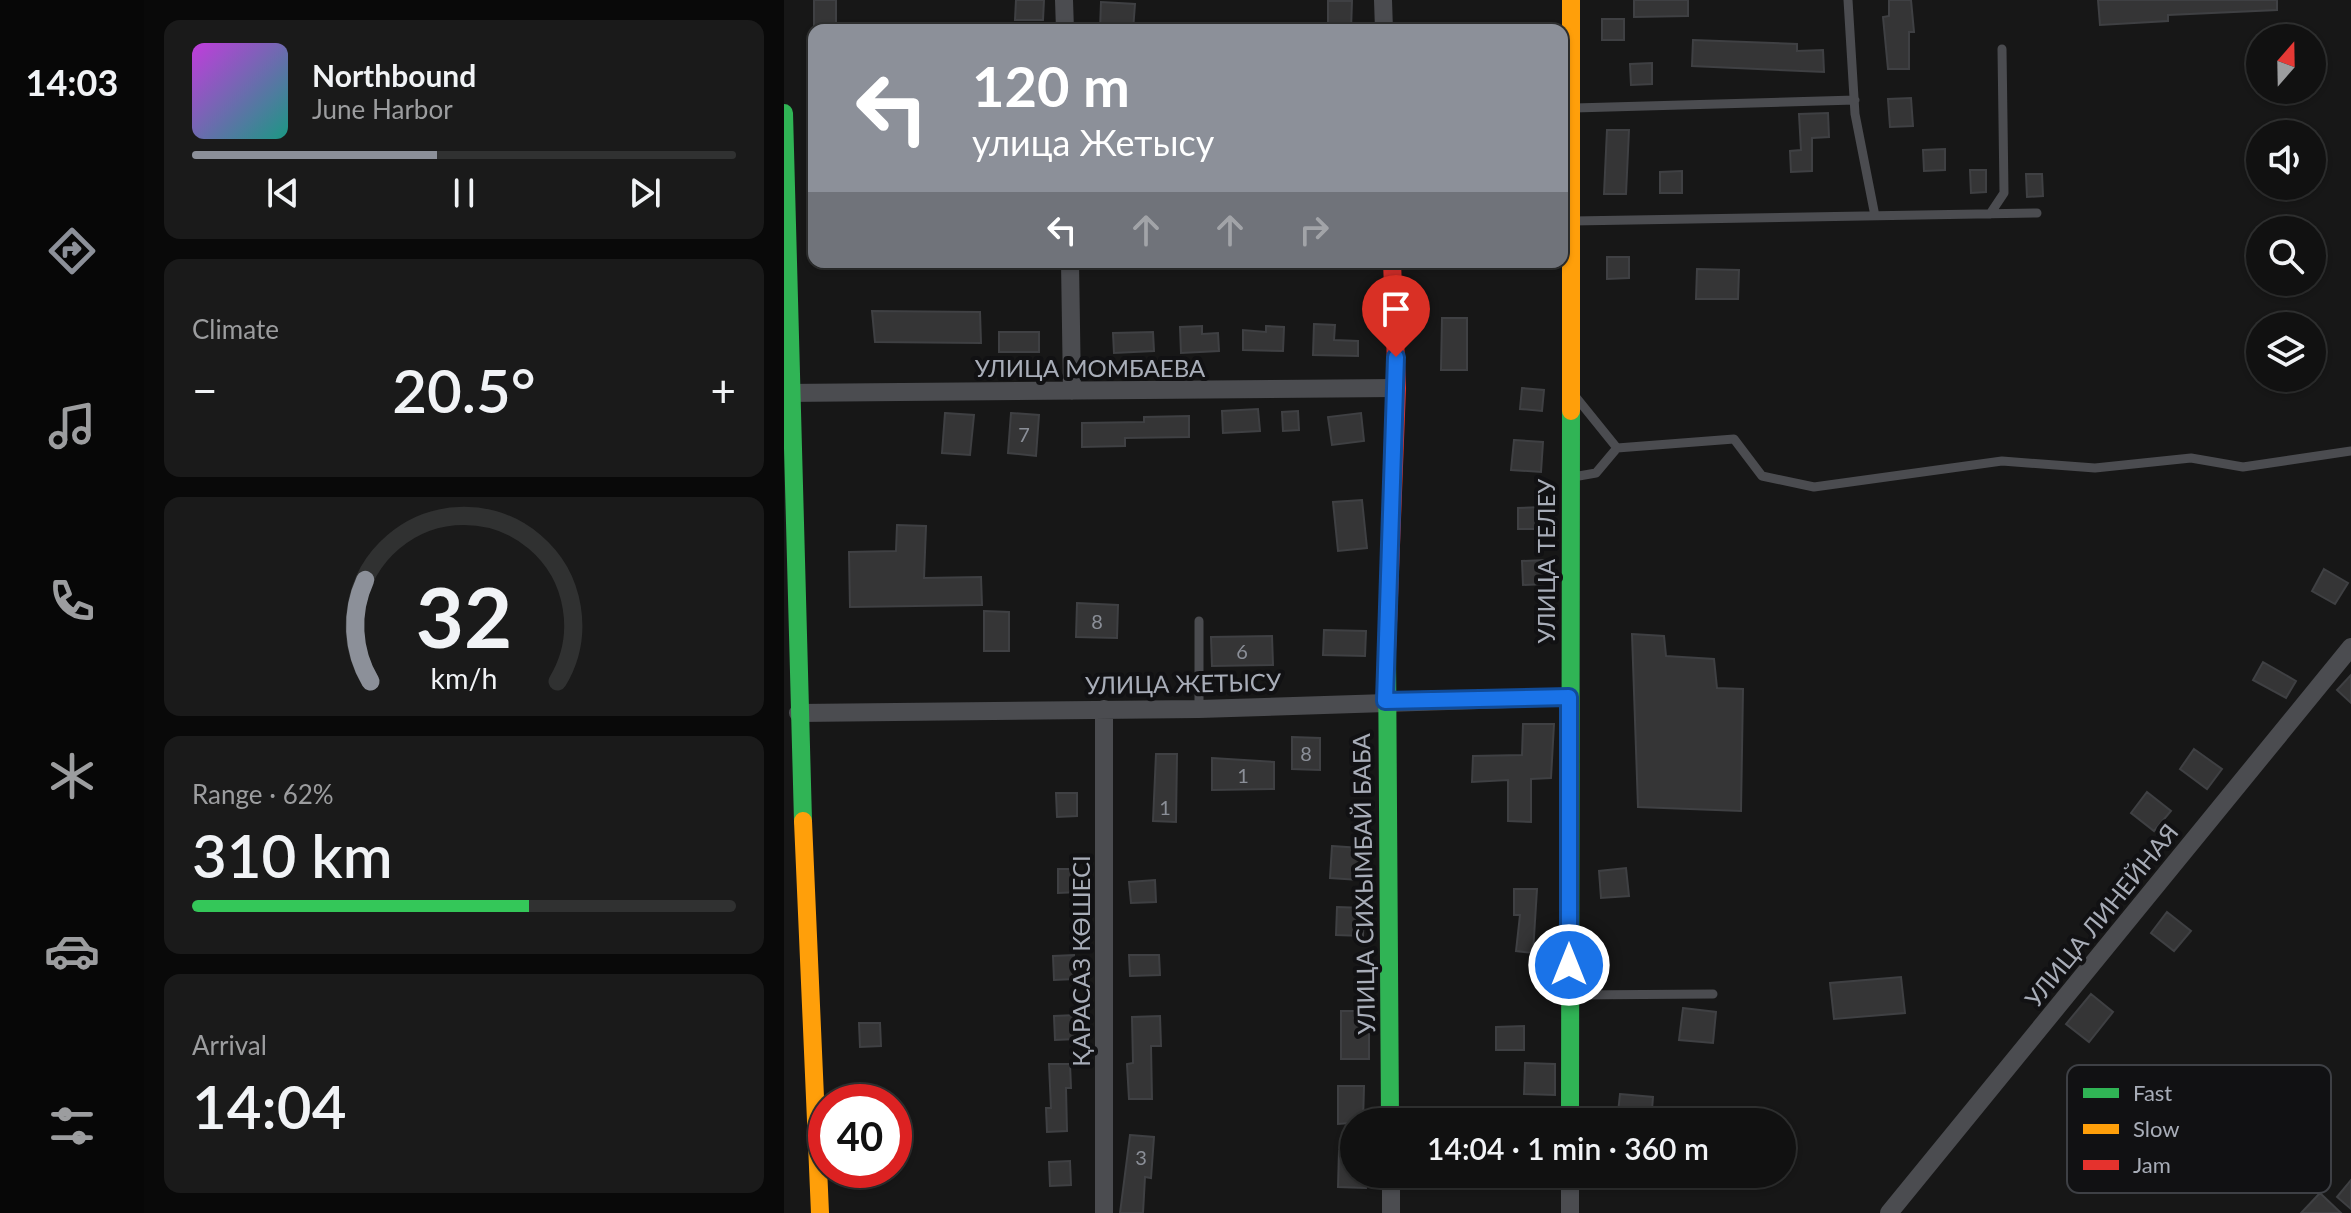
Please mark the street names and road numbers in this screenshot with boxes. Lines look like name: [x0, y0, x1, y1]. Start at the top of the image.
street label: УЛИЦА МОМБАЕВА: [975, 353, 1206, 382]
street label: УЛИЦА ТЕЛЕУ: [1531, 478, 1560, 643]
street label: УЛИЦА ЖЕТЫСУ: [1085, 667, 1282, 699]
street label: УЛИЦА СИХЫМБАЙ БАБА: [1346, 732, 1380, 1035]
street label: УЛИЦА ЛИНЕЙНАЯ: [2018, 818, 2184, 1012]
street label: ҚАРАСАЗ КӨШЕСІ: [1066, 855, 1095, 1067]

